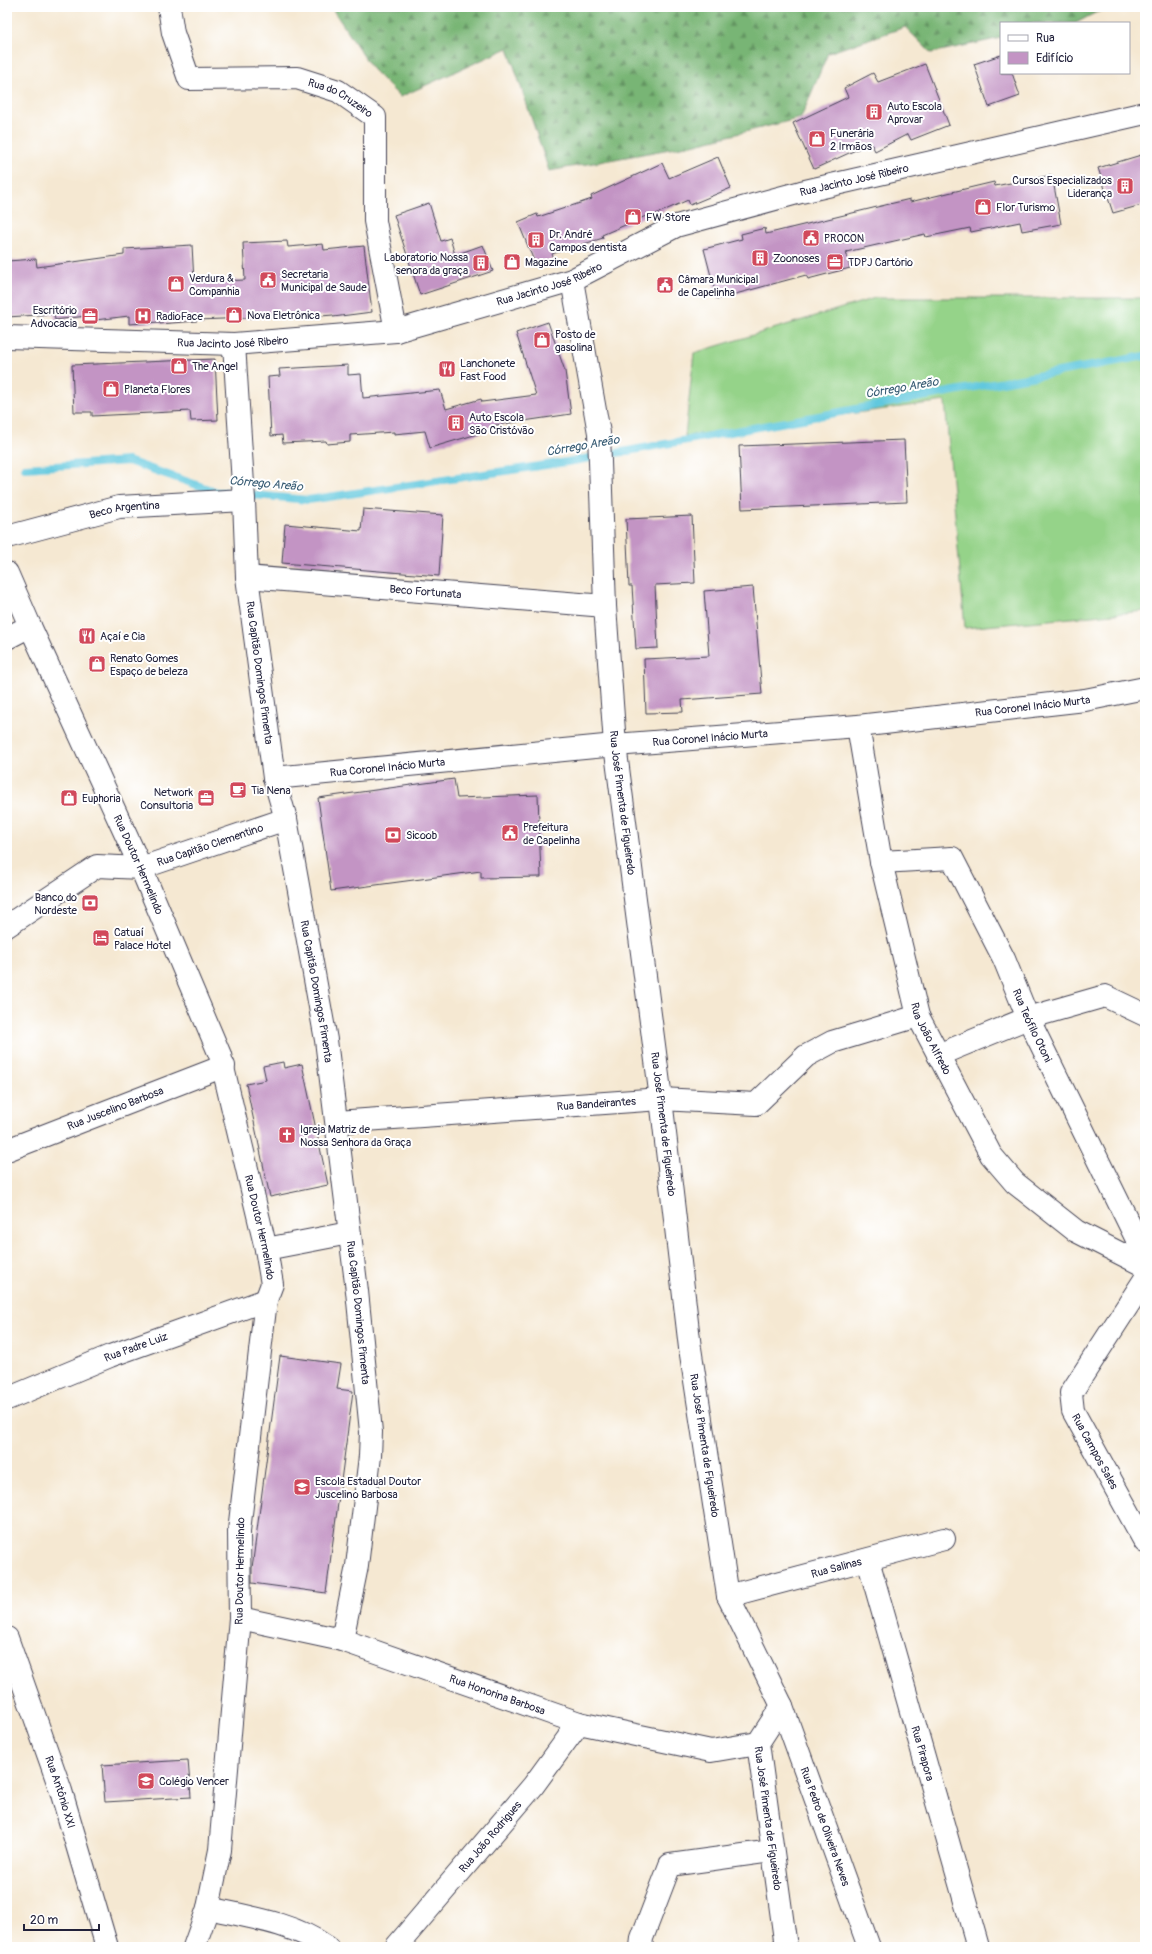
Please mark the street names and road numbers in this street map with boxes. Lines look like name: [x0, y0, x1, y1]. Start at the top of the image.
street label: Rua do Cruzeiro: [306, 75, 375, 120]
street label: Rua Jacinto José Ribeiro: [798, 161, 910, 199]
street label: Rua Jacinto José Ribeiro: [495, 259, 604, 308]
street label: Rua Jacinto José Ribeiro: [177, 333, 289, 351]
street label: Beco Argentina: [88, 498, 160, 521]
street label: Beco Fortunata: [389, 582, 462, 601]
street label: Rua Capitão Domingos Pimenta: [244, 600, 276, 745]
street label: Rua Coronel Inácio Murta: [974, 693, 1091, 719]
street label: Rua Coronel Inácio Murta: [652, 727, 768, 749]
street label: Rua José Pimenta de Figueiredo: [607, 730, 638, 876]
street label: Rua Coronel Inácio Murta: [329, 755, 446, 779]
street label: Rua Doutor Hermelindo: [111, 813, 166, 916]
street label: Rua Capitão Clementino: [155, 821, 265, 869]
street label: Rua Capitão Domingos Pimenta: [298, 919, 335, 1063]
street label: Rua Teófilo Otoni: [1010, 987, 1055, 1064]
street label: Rua João Alfredo: [908, 1001, 954, 1077]
street label: Rua José Pimenta de Figueiredo: [648, 1051, 679, 1197]
street label: Rua Juscelino Barbosa: [65, 1084, 165, 1133]
street label: Rua Bandeirantes: [556, 1094, 636, 1113]
street label: Rua Doutor Hermelindo: [242, 1173, 278, 1281]
street label: Rua Capitão Domingos Pimenta: [344, 1240, 373, 1385]
street label: Rua Padre Luiz: [102, 1329, 170, 1364]
street label: Rua José Pimenta de Figueiredo: [687, 1373, 722, 1518]
street label: Rua Campos Sales: [1069, 1411, 1121, 1491]
street label: Rua Doutor Hermelindo: [233, 1517, 247, 1625]
street label: Rua Salinas: [810, 1555, 863, 1580]
street label: Rua Honorina Barbosa: [448, 1672, 547, 1717]
street label: Rua Pirapora: [909, 1724, 937, 1782]
street label: Rua José Pimenta de Figueiredo: [752, 1745, 785, 1891]
street label: Rua Antônio XXI: [43, 1754, 78, 1830]
street label: Rua Pedro de Oliveira Neves: [798, 1765, 853, 1888]
street label: Rua João Rodrigues: [456, 1798, 524, 1875]

